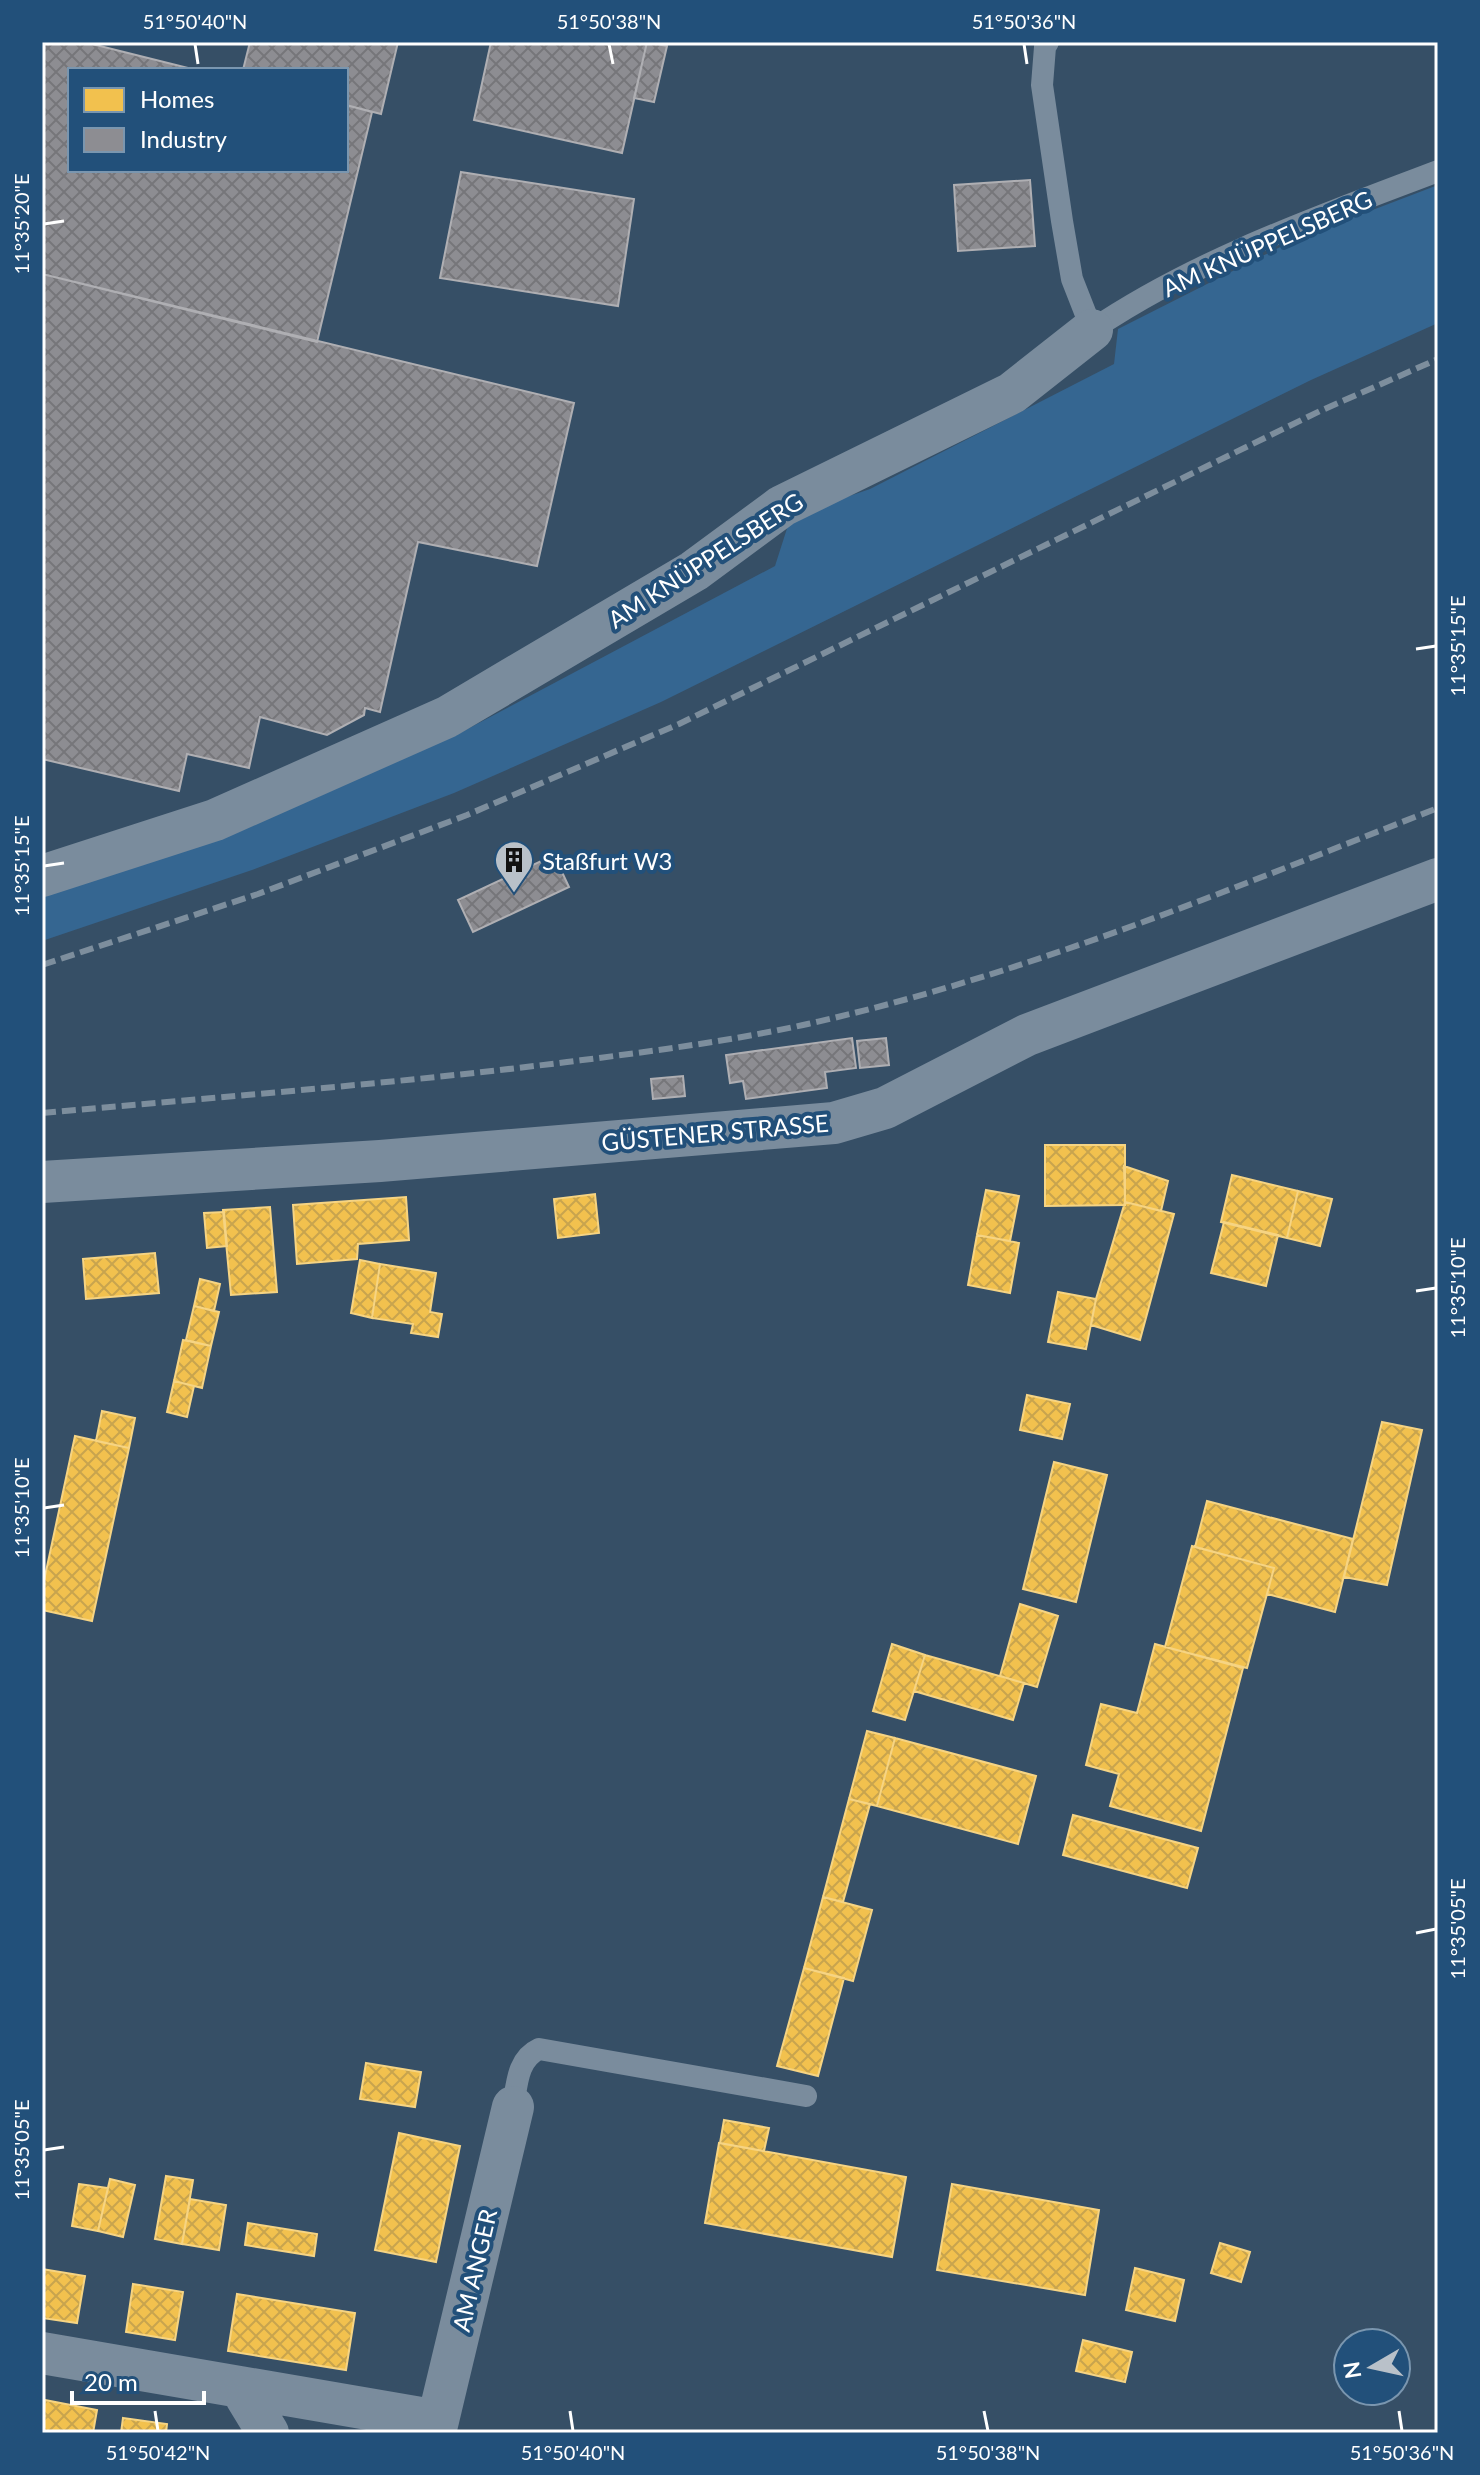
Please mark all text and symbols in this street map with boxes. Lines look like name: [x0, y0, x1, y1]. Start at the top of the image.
text: 51°50'40"N: [143, 9, 247, 33]
text: 51°50'38"N: [557, 9, 661, 33]
text: 51°50'36"N: [972, 9, 1076, 33]
legend: [68, 68, 348, 172]
text: Homes: [140, 84, 214, 113]
text: Industry: [140, 124, 227, 153]
text: 11°35'20"E: [9, 174, 33, 274]
street label: AM KNÜPPELSBERG: [1158, 184, 1376, 302]
street label: AM KNÜPPELSBERG: [602, 486, 808, 634]
text: 11°35'15"E: [1445, 596, 1469, 696]
text: 11°35'15"E: [9, 816, 33, 916]
building icon: Staßfurt W3: [493, 839, 535, 894]
place label: Staßfurt W3: [542, 846, 672, 875]
street label: GÜSTENER STRASSE: [600, 1108, 830, 1156]
text: 11°35'10"E: [1445, 1238, 1469, 1338]
text: 11°35'10"E: [9, 1458, 33, 1558]
text: 11°35'05"E: [1445, 1879, 1469, 1979]
text: 11°35'05"E: [9, 2100, 33, 2200]
street label: AM ANGER: [446, 2206, 502, 2334]
north arrow: [1332, 2327, 1412, 2407]
scale bar: [72, 2355, 204, 2405]
text: N: [1337, 2360, 1366, 2381]
text: 20 m: [84, 2367, 138, 2396]
text: 51°50'42"N: [106, 2440, 210, 2464]
text: 51°50'40"N: [521, 2440, 625, 2464]
text: 51°50'38"N: [936, 2440, 1040, 2464]
text: 51°50'36"N: [1350, 2440, 1454, 2464]

